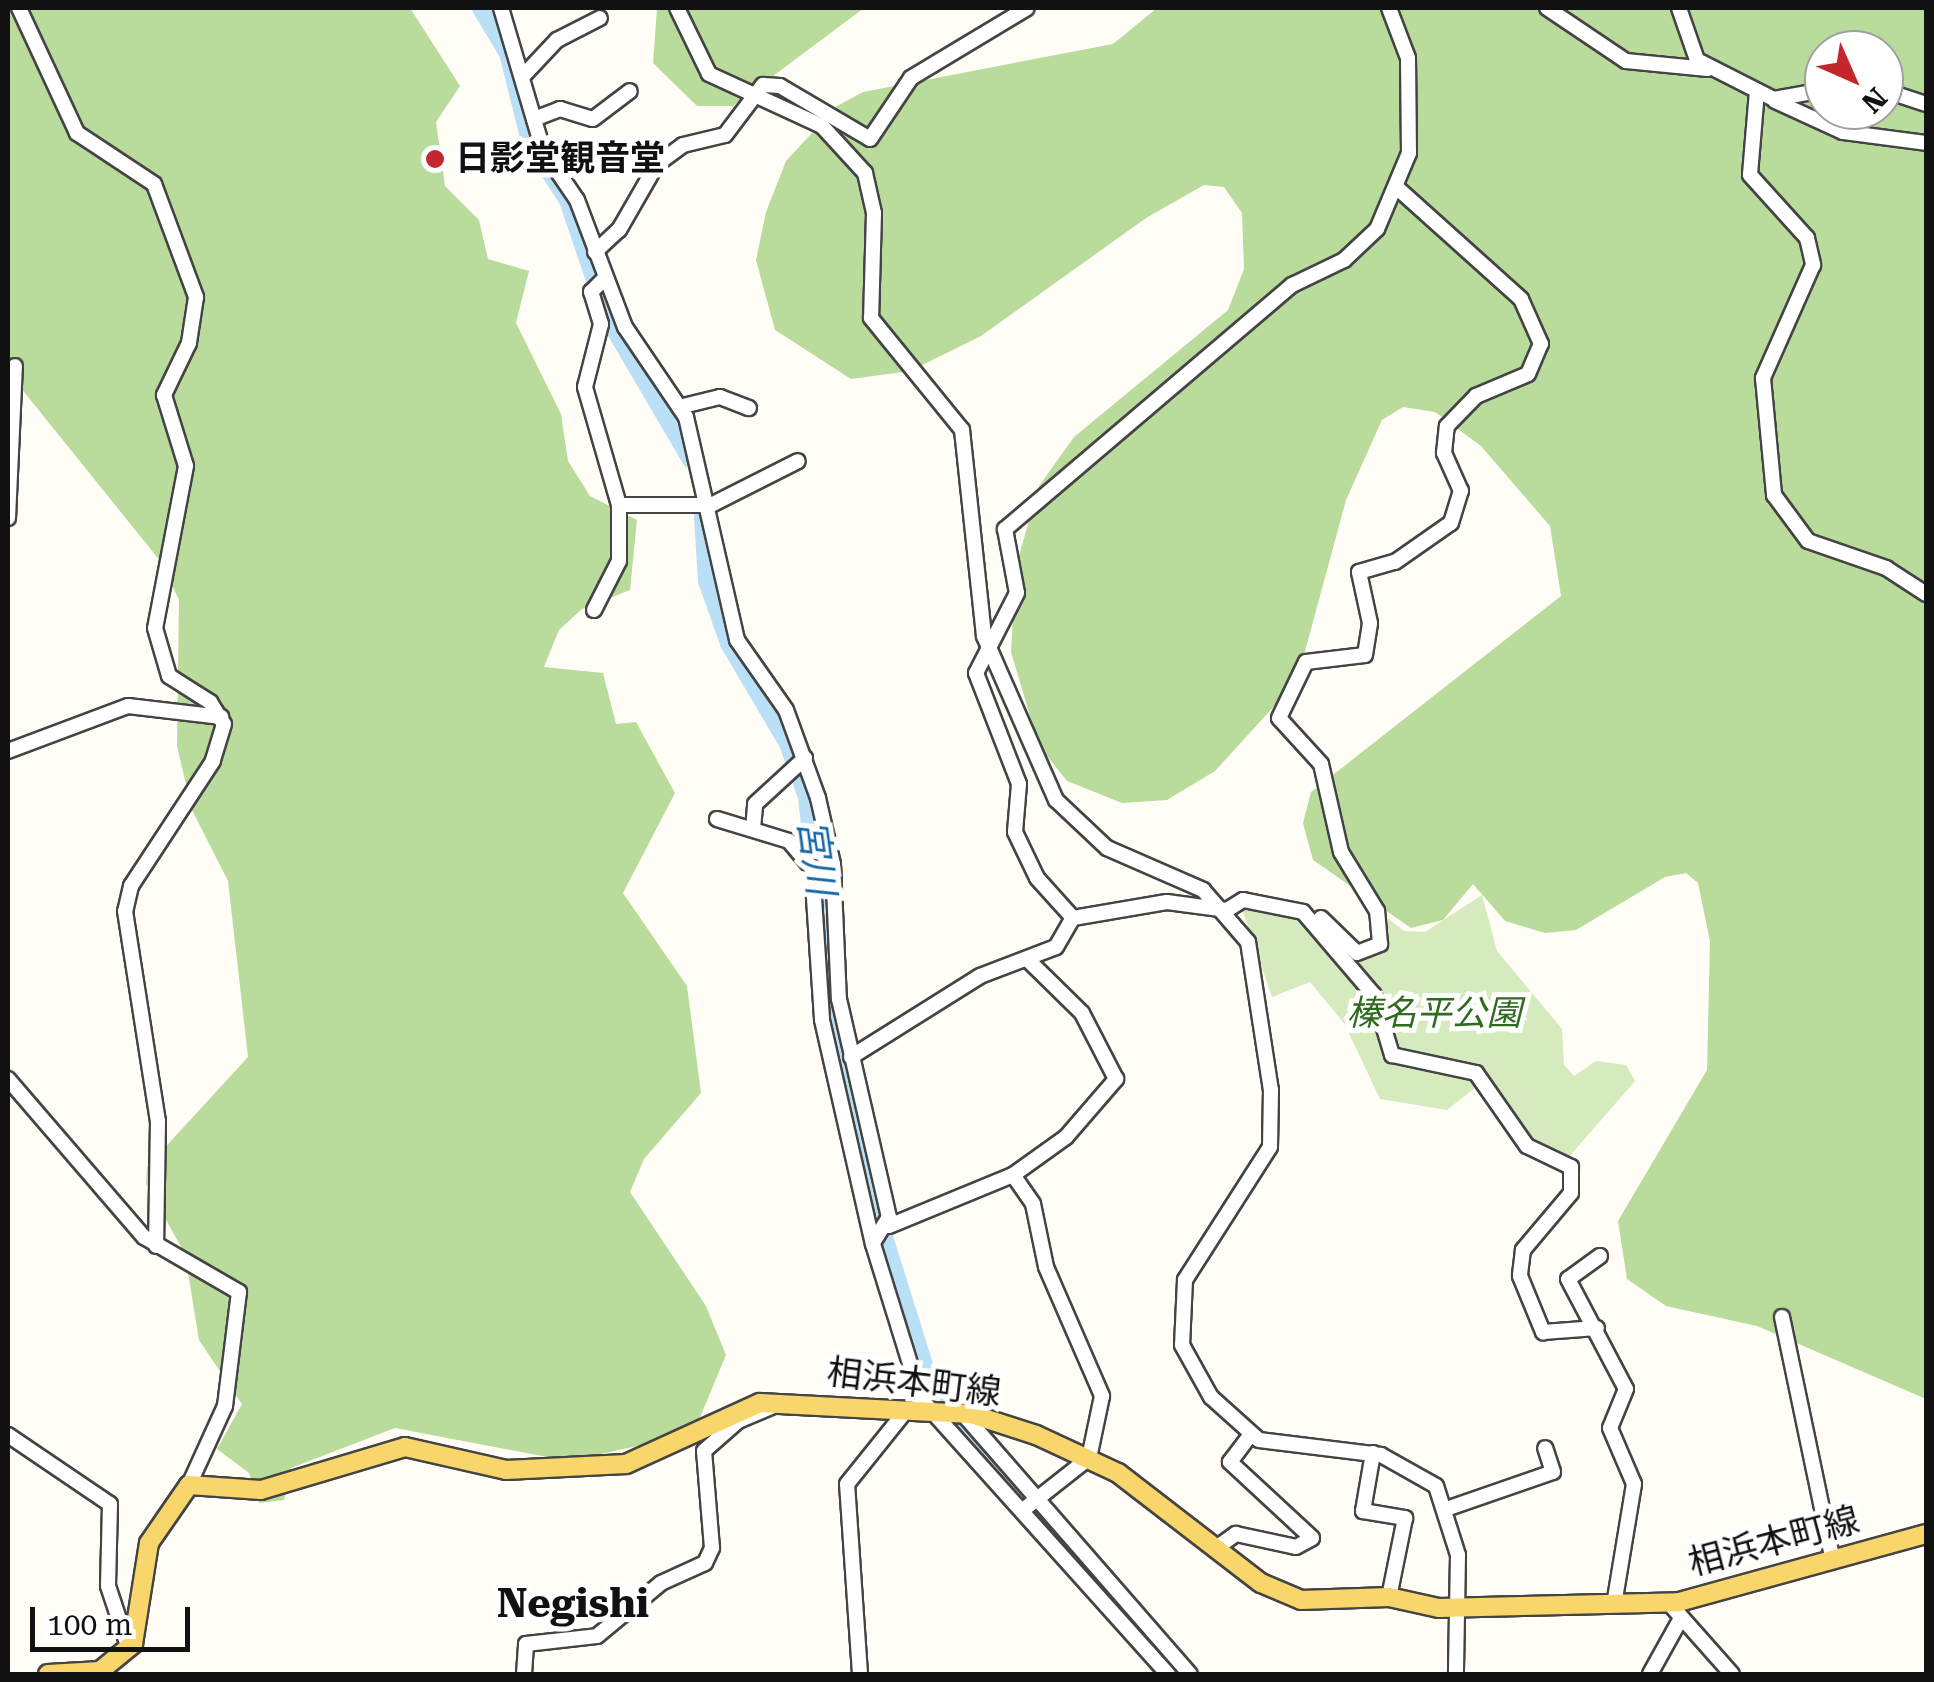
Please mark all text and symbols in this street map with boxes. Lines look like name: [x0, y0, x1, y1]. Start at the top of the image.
north arrow: [1804, 30, 1904, 130]
text: N: [1855, 81, 1893, 119]
place label: 日影堂観音堂: [455, 138, 665, 180]
marker: 日影堂観音堂: [424, 148, 446, 170]
water label: 宮川: [788, 816, 844, 898]
park label: 榛名平公園: [1347, 993, 1521, 1035]
street label: 相浜本町線: [825, 1351, 1003, 1415]
street label: 相浜本町線: [1684, 1499, 1864, 1585]
district label: Negishi: [497, 1580, 649, 1628]
scale bar: [35, 1587, 195, 1649]
text: 100 m: [47, 1607, 132, 1642]

